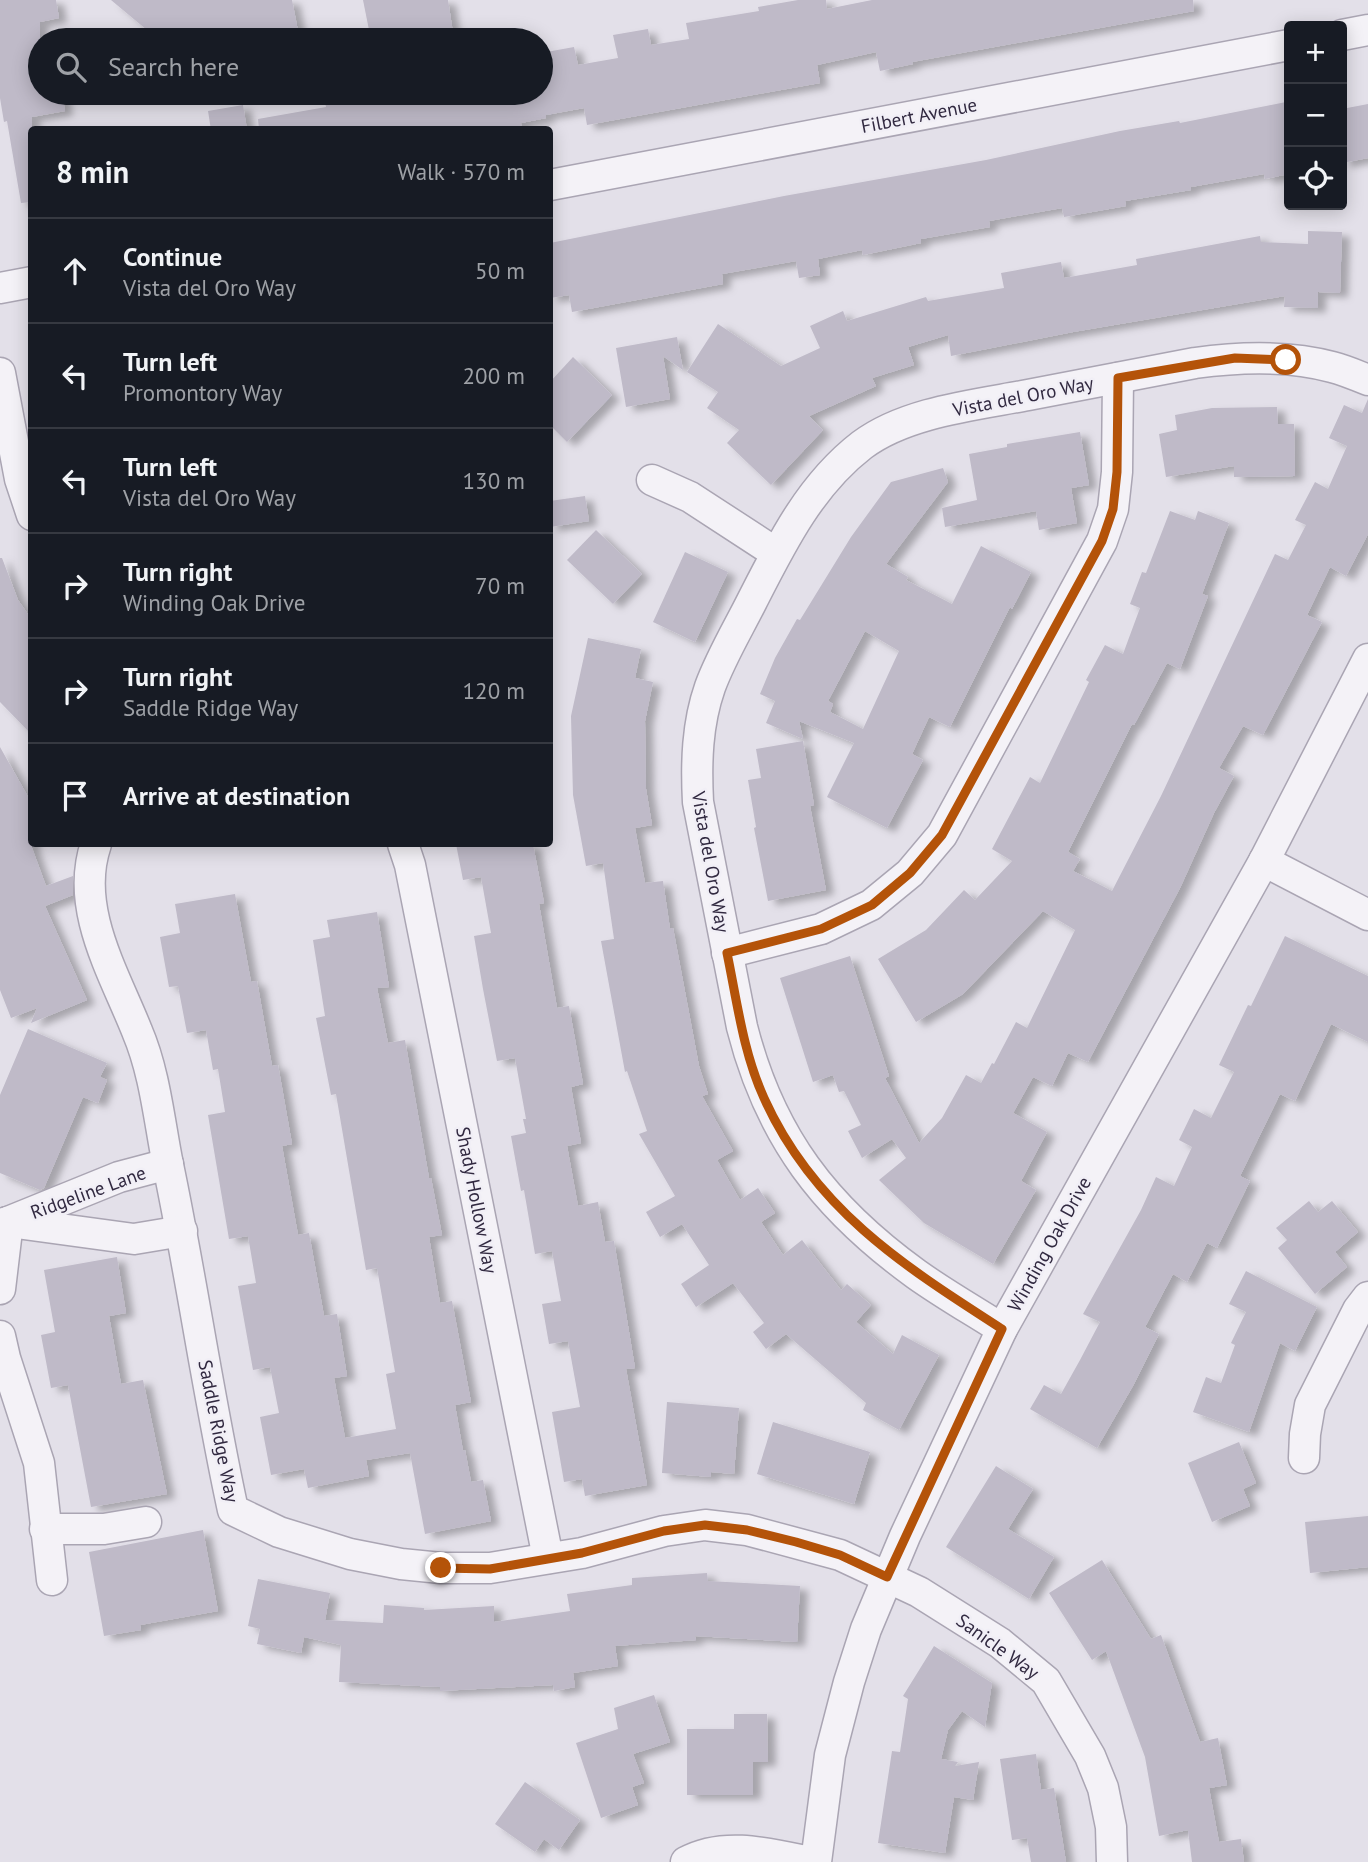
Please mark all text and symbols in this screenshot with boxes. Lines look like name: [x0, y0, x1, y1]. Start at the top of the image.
map controls: [1284, 21, 1347, 210]
button: +: [1284, 21, 1347, 84]
search box: [28, 28, 553, 105]
icon: search: [52, 48, 90, 86]
text: Search here: [108, 50, 239, 83]
button: −: [1284, 84, 1347, 147]
street label: Filbert Avenue: [859, 92, 979, 138]
button: locate: [1284, 147, 1347, 210]
text: 8 min: [56, 152, 129, 191]
text: Walk · 570 m: [398, 157, 525, 186]
text: Continue: [123, 240, 222, 273]
icon: ahead: [56, 252, 94, 290]
text: 50 m: [475, 256, 525, 285]
text: Vista del Oro Way: [123, 273, 296, 302]
route start: [1270, 344, 1301, 375]
text: Turn left: [123, 345, 217, 378]
icon: left: [56, 357, 94, 395]
text: 200 m: [463, 361, 525, 390]
street label: Vista del Oro Way: [950, 371, 1096, 422]
text: Promontory Way: [123, 378, 282, 407]
text: Turn left: [123, 450, 217, 483]
icon: left: [56, 462, 94, 500]
text: 130 m: [463, 466, 525, 495]
text: Vista del Oro Way: [123, 483, 296, 512]
text: Turn right: [123, 555, 232, 588]
icon: right: [56, 567, 94, 605]
text: 70 m: [475, 571, 525, 600]
text: Winding Oak Drive: [123, 588, 306, 617]
text: Turn right: [123, 660, 232, 693]
icon: right: [56, 672, 94, 710]
text: 120 m: [463, 676, 525, 705]
text: Saddle Ridge Way: [123, 693, 298, 722]
icon: arrive: [56, 777, 94, 815]
text: Arrive at destination: [123, 779, 350, 812]
street label: Vista del Oro Way: [687, 789, 735, 935]
street label: Shady Hollow Way: [451, 1125, 503, 1275]
street label: Ridgeline Lane: [27, 1160, 149, 1224]
street label: Winding Oak Drive: [1002, 1172, 1096, 1316]
street label: Saddle Ridge Way: [193, 1358, 245, 1504]
route end: [425, 1552, 456, 1583]
street label: Sanicle Way: [952, 1608, 1044, 1684]

